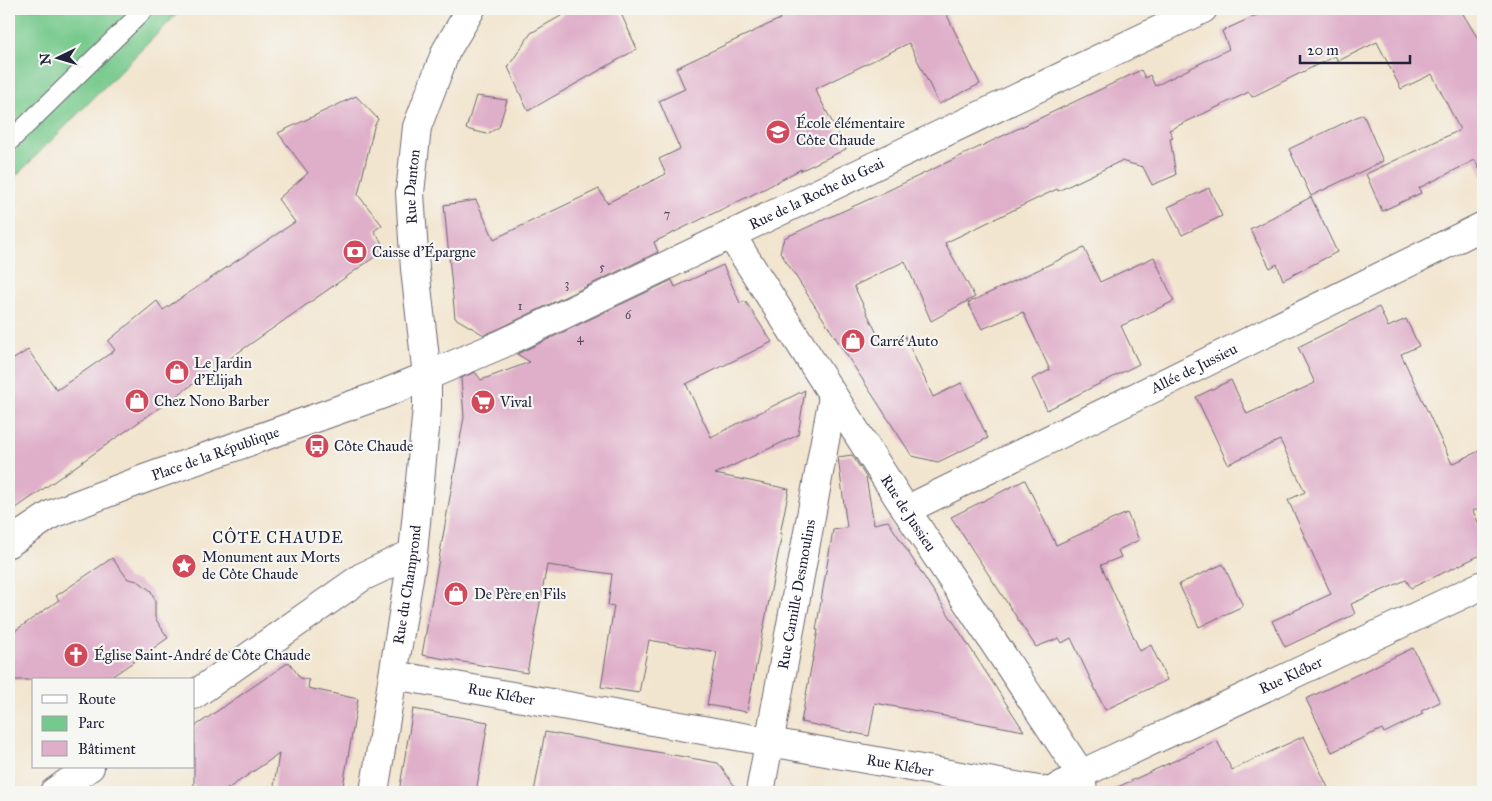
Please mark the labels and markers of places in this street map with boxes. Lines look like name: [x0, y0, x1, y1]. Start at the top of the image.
place label: École élémentaire Côte Chaude: [796, 113, 905, 149]
school or university icon: École élémentaire Côte Chaude: [765, 119, 791, 145]
bank icon: Caisse d'Épargne: [342, 239, 368, 265]
place label: Caisse d'Épargne: [372, 242, 476, 261]
shop icon: Carré Auto: [840, 328, 866, 354]
place label: Carré Auto: [870, 332, 938, 350]
place label: Le Jardin d'Elijah: [194, 354, 252, 389]
shop icon: Le Jardin d'Elijah: [164, 359, 190, 385]
shop icon: Chez Nono Barber: [124, 388, 150, 414]
supermarket icon: Vival: [470, 389, 496, 415]
place label: Chez Nono Barber: [154, 392, 269, 410]
place label: Vival: [499, 393, 533, 411]
bus stop icon: Côte Chaude: [304, 433, 330, 459]
place label: Côte Chaude: [334, 437, 413, 455]
place label: Monument aux Morts de Côte Chaude: [202, 548, 340, 583]
place icon: Monument aux Morts de Côte Chaude: [171, 553, 197, 579]
shop icon: De Père en Fils: [443, 581, 469, 607]
place label: De Père en Fils: [474, 585, 566, 603]
church icon: Église Saint-André de Côte Chaude: [63, 642, 89, 668]
place label: Église Saint-André de Côte Chaude: [94, 645, 311, 664]

